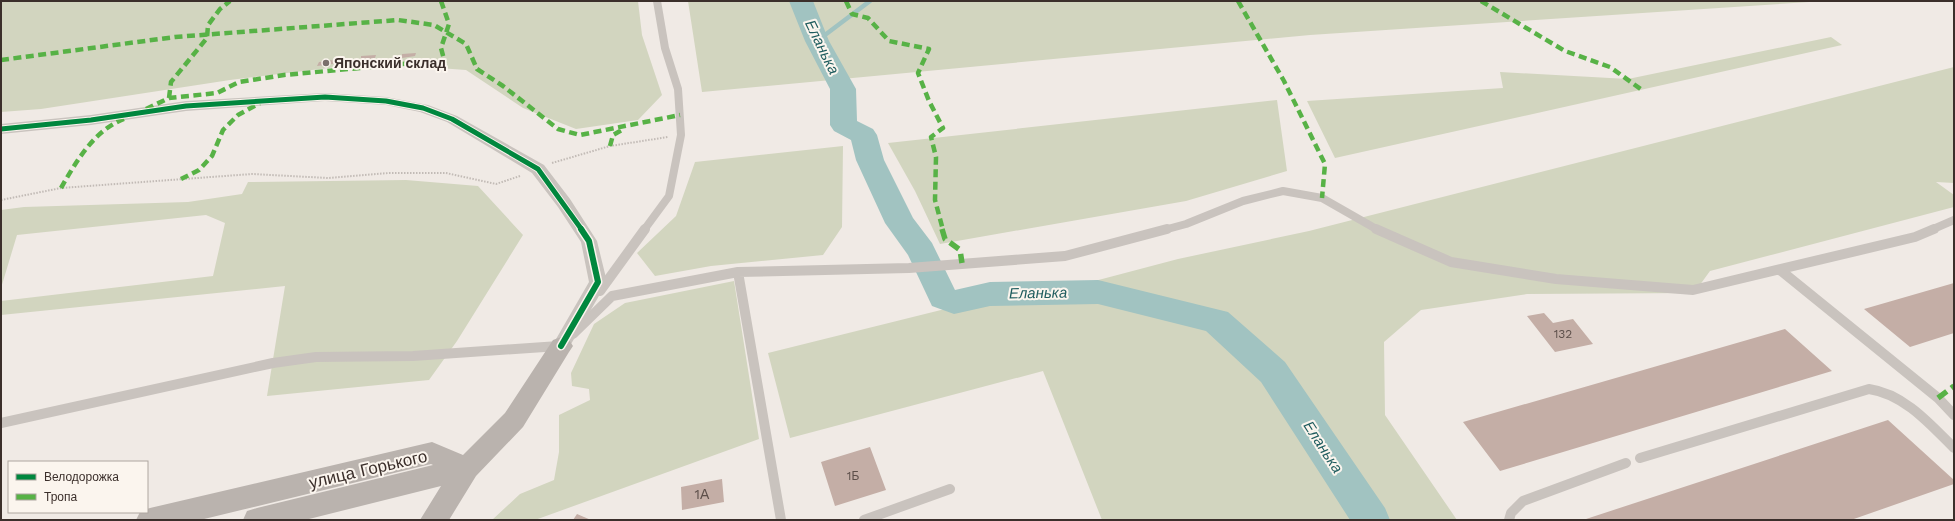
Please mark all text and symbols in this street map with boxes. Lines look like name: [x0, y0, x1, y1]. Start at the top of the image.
water label: Еланька: [801, 17, 843, 77]
place label: Японский склад: [334, 55, 446, 71]
marker: Японский склад: [321, 58, 331, 68]
water label: Еланька: [1009, 283, 1067, 303]
house number: 132: [1554, 327, 1572, 341]
water label: Еланька: [1300, 418, 1346, 476]
street label: улица Горького: [307, 446, 429, 492]
legend: [8, 461, 148, 513]
house number: 1Б: [847, 469, 859, 483]
text: Велодорожка: [44, 470, 119, 484]
house number: 1А: [695, 486, 710, 502]
text: Тропа: [44, 490, 78, 504]

